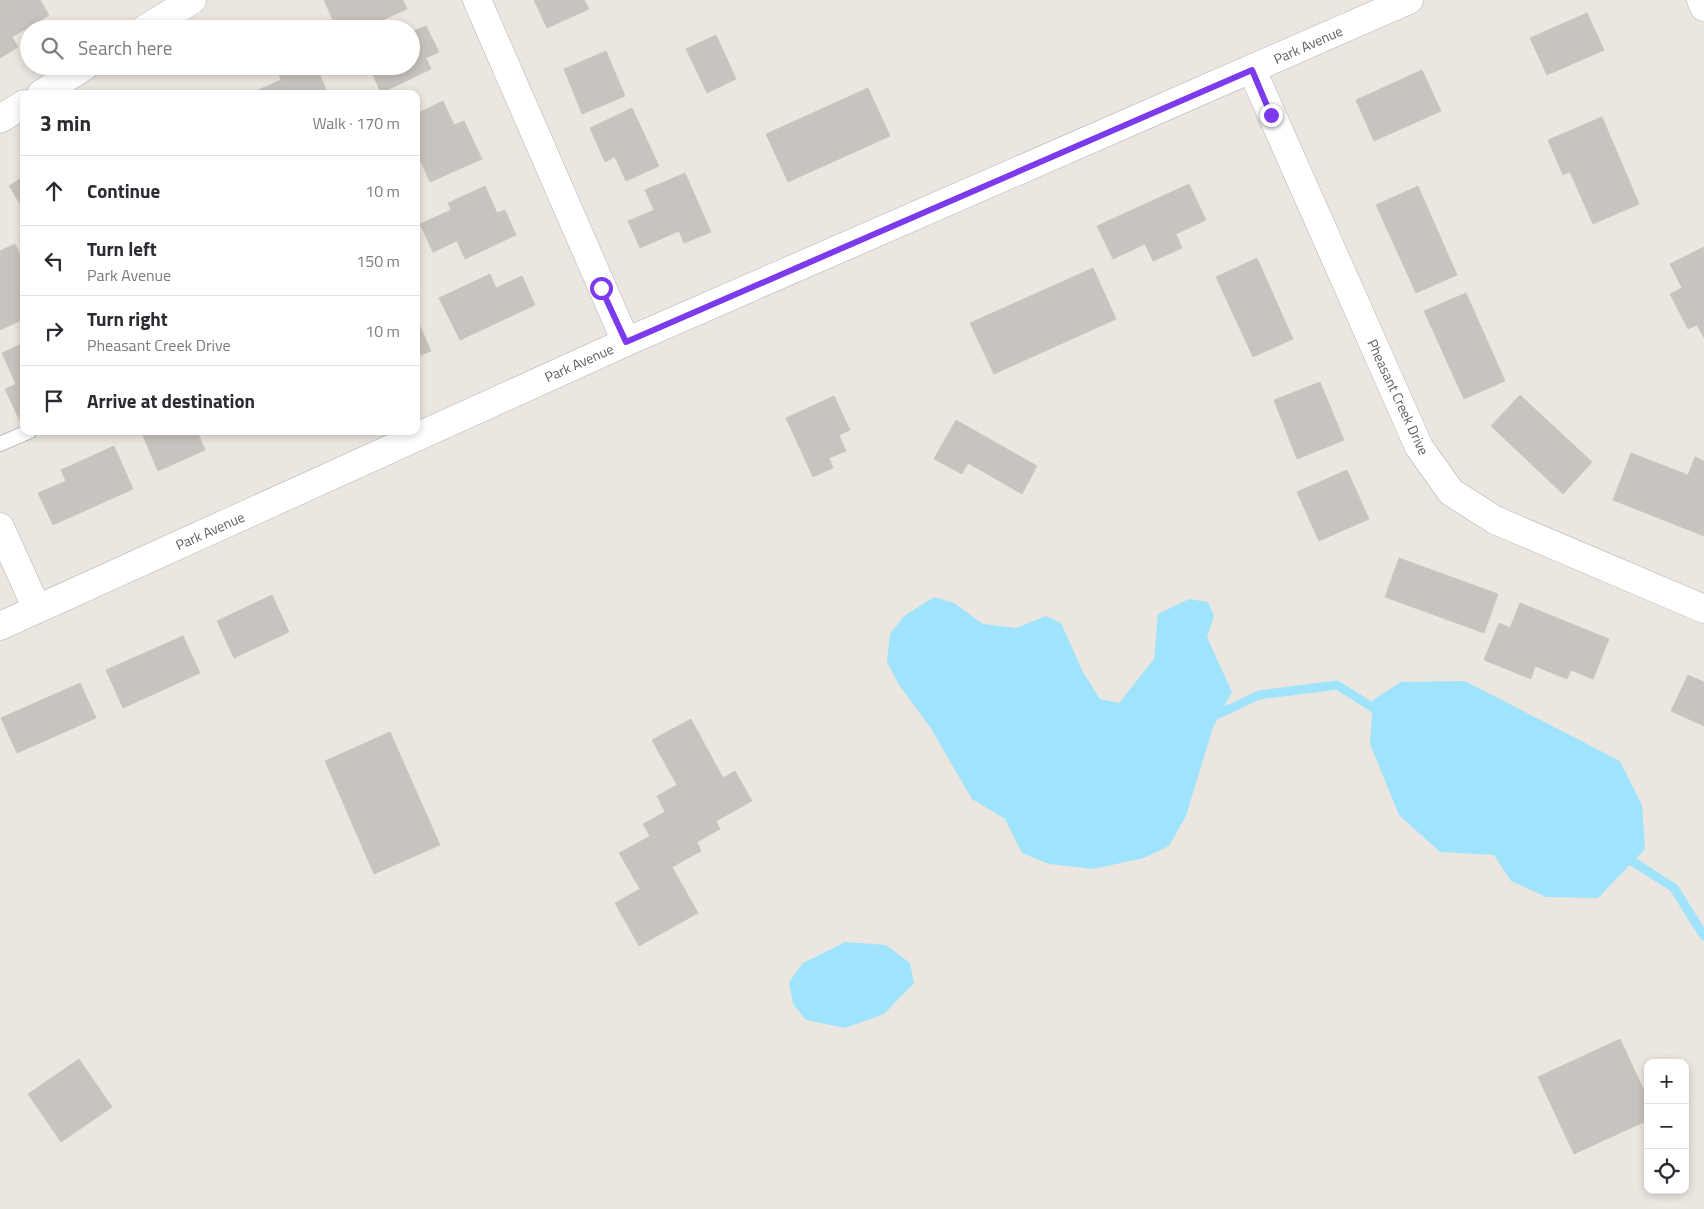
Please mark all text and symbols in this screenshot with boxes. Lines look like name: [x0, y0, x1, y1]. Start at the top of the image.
search box: [20, 20, 420, 75]
street label: Park Avenue: [1270, 20, 1346, 69]
text: Search here: [78, 33, 172, 62]
icon: search: [38, 34, 66, 62]
route end: [1260, 104, 1283, 127]
text: 3 min: [40, 107, 91, 139]
text: Walk · 170 m: [312, 111, 400, 135]
text: Continue: [87, 176, 160, 205]
icon: ahead: [40, 177, 68, 205]
text: 10 m: [365, 179, 400, 203]
text: Turn left: [87, 234, 157, 263]
icon: left: [40, 247, 68, 275]
text: 150 m: [356, 249, 400, 273]
text: Park Avenue: [87, 263, 171, 287]
route start: [590, 277, 613, 300]
text: Turn right: [87, 304, 168, 333]
icon: right: [40, 317, 68, 345]
text: 10 m: [365, 319, 400, 343]
text: Pheasant Creek Drive: [87, 333, 231, 357]
street label: Pheasant Creek Drive: [1362, 335, 1435, 458]
street label: Park Avenue: [541, 338, 617, 387]
text: Arrive at destination: [87, 386, 255, 415]
icon: arrive: [40, 387, 68, 415]
street label: Park Avenue: [172, 506, 248, 555]
map controls: [1644, 1059, 1689, 1194]
button: +: [1644, 1059, 1689, 1104]
button: −: [1644, 1104, 1689, 1149]
button: locate: [1644, 1149, 1689, 1194]

